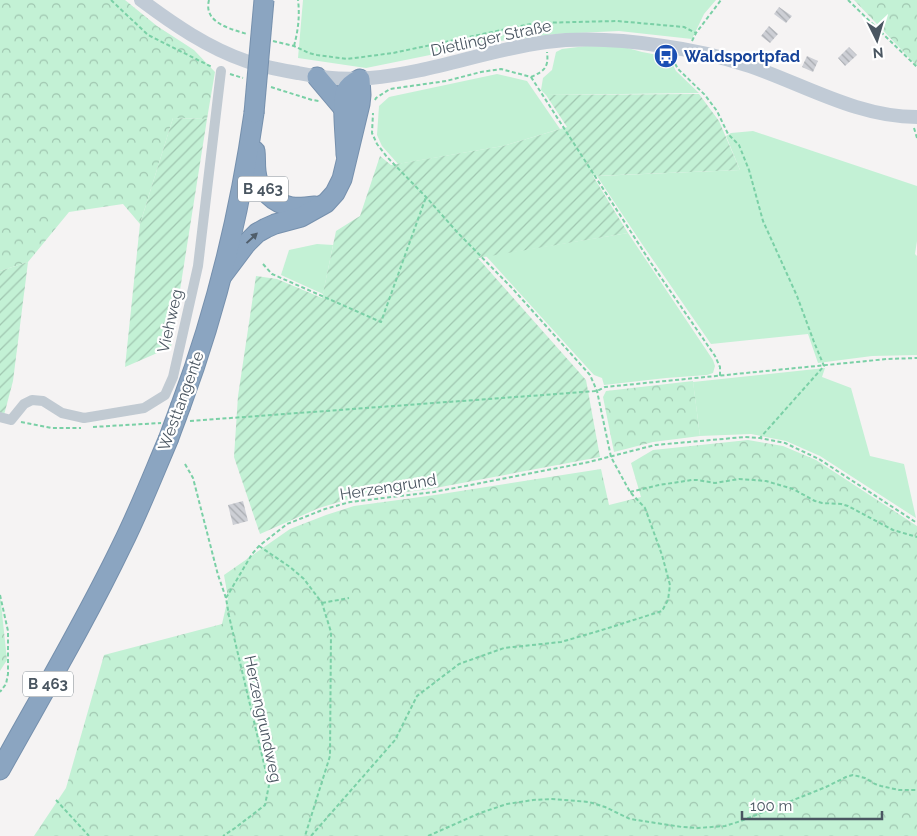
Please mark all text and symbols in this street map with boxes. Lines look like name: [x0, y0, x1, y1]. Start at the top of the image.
north arrow: [852, 15, 902, 65]
street label: Dietlinger Straße: [429, 16, 553, 60]
bus stop icon: Waldsportpfad: [653, 43, 679, 69]
text: N: [872, 45, 884, 61]
place label: Waldsportpfad: [684, 47, 800, 66]
road number: B 463: [238, 176, 288, 202]
one-way arrow: [246, 232, 258, 244]
street label: Viehweg: [153, 287, 187, 355]
street label: Westtangente: [154, 349, 208, 453]
street label: Herzengrund: [338, 470, 438, 504]
street label: Herzengrundweg: [240, 654, 286, 784]
road number: B 463: [23, 672, 73, 696]
scale bar: [742, 788, 882, 820]
text: 100 m: [750, 797, 792, 815]

